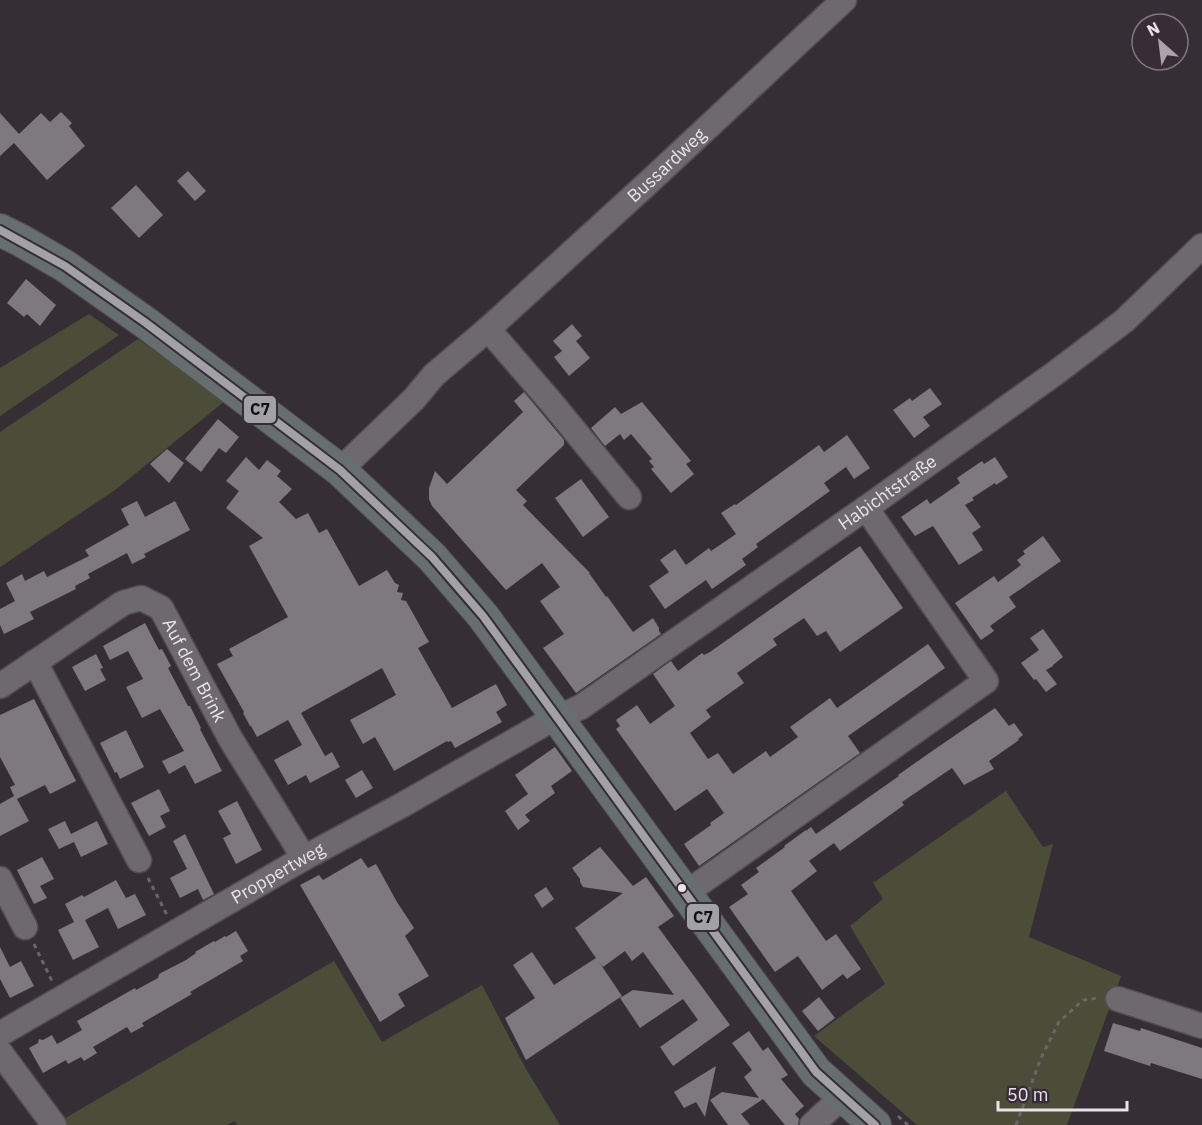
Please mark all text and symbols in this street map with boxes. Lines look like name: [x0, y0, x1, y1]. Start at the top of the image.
north arrow: [1130, 12, 1190, 72]
text: N: [1143, 17, 1163, 40]
street label: Bussardweg: [622, 123, 711, 207]
line badge: C7: [243, 395, 277, 424]
text: C7: [250, 399, 270, 419]
street label: Habichtstraße: [834, 449, 941, 535]
street label: Auf dem Brink: [157, 614, 232, 727]
street label: Proppertweg: [227, 837, 329, 909]
unlabelled marker: [676, 882, 688, 894]
line badge: C7: [686, 903, 720, 931]
text: C7: [693, 907, 713, 927]
scale bar: [998, 1074, 1127, 1112]
text: 50 m: [1007, 1083, 1049, 1106]

